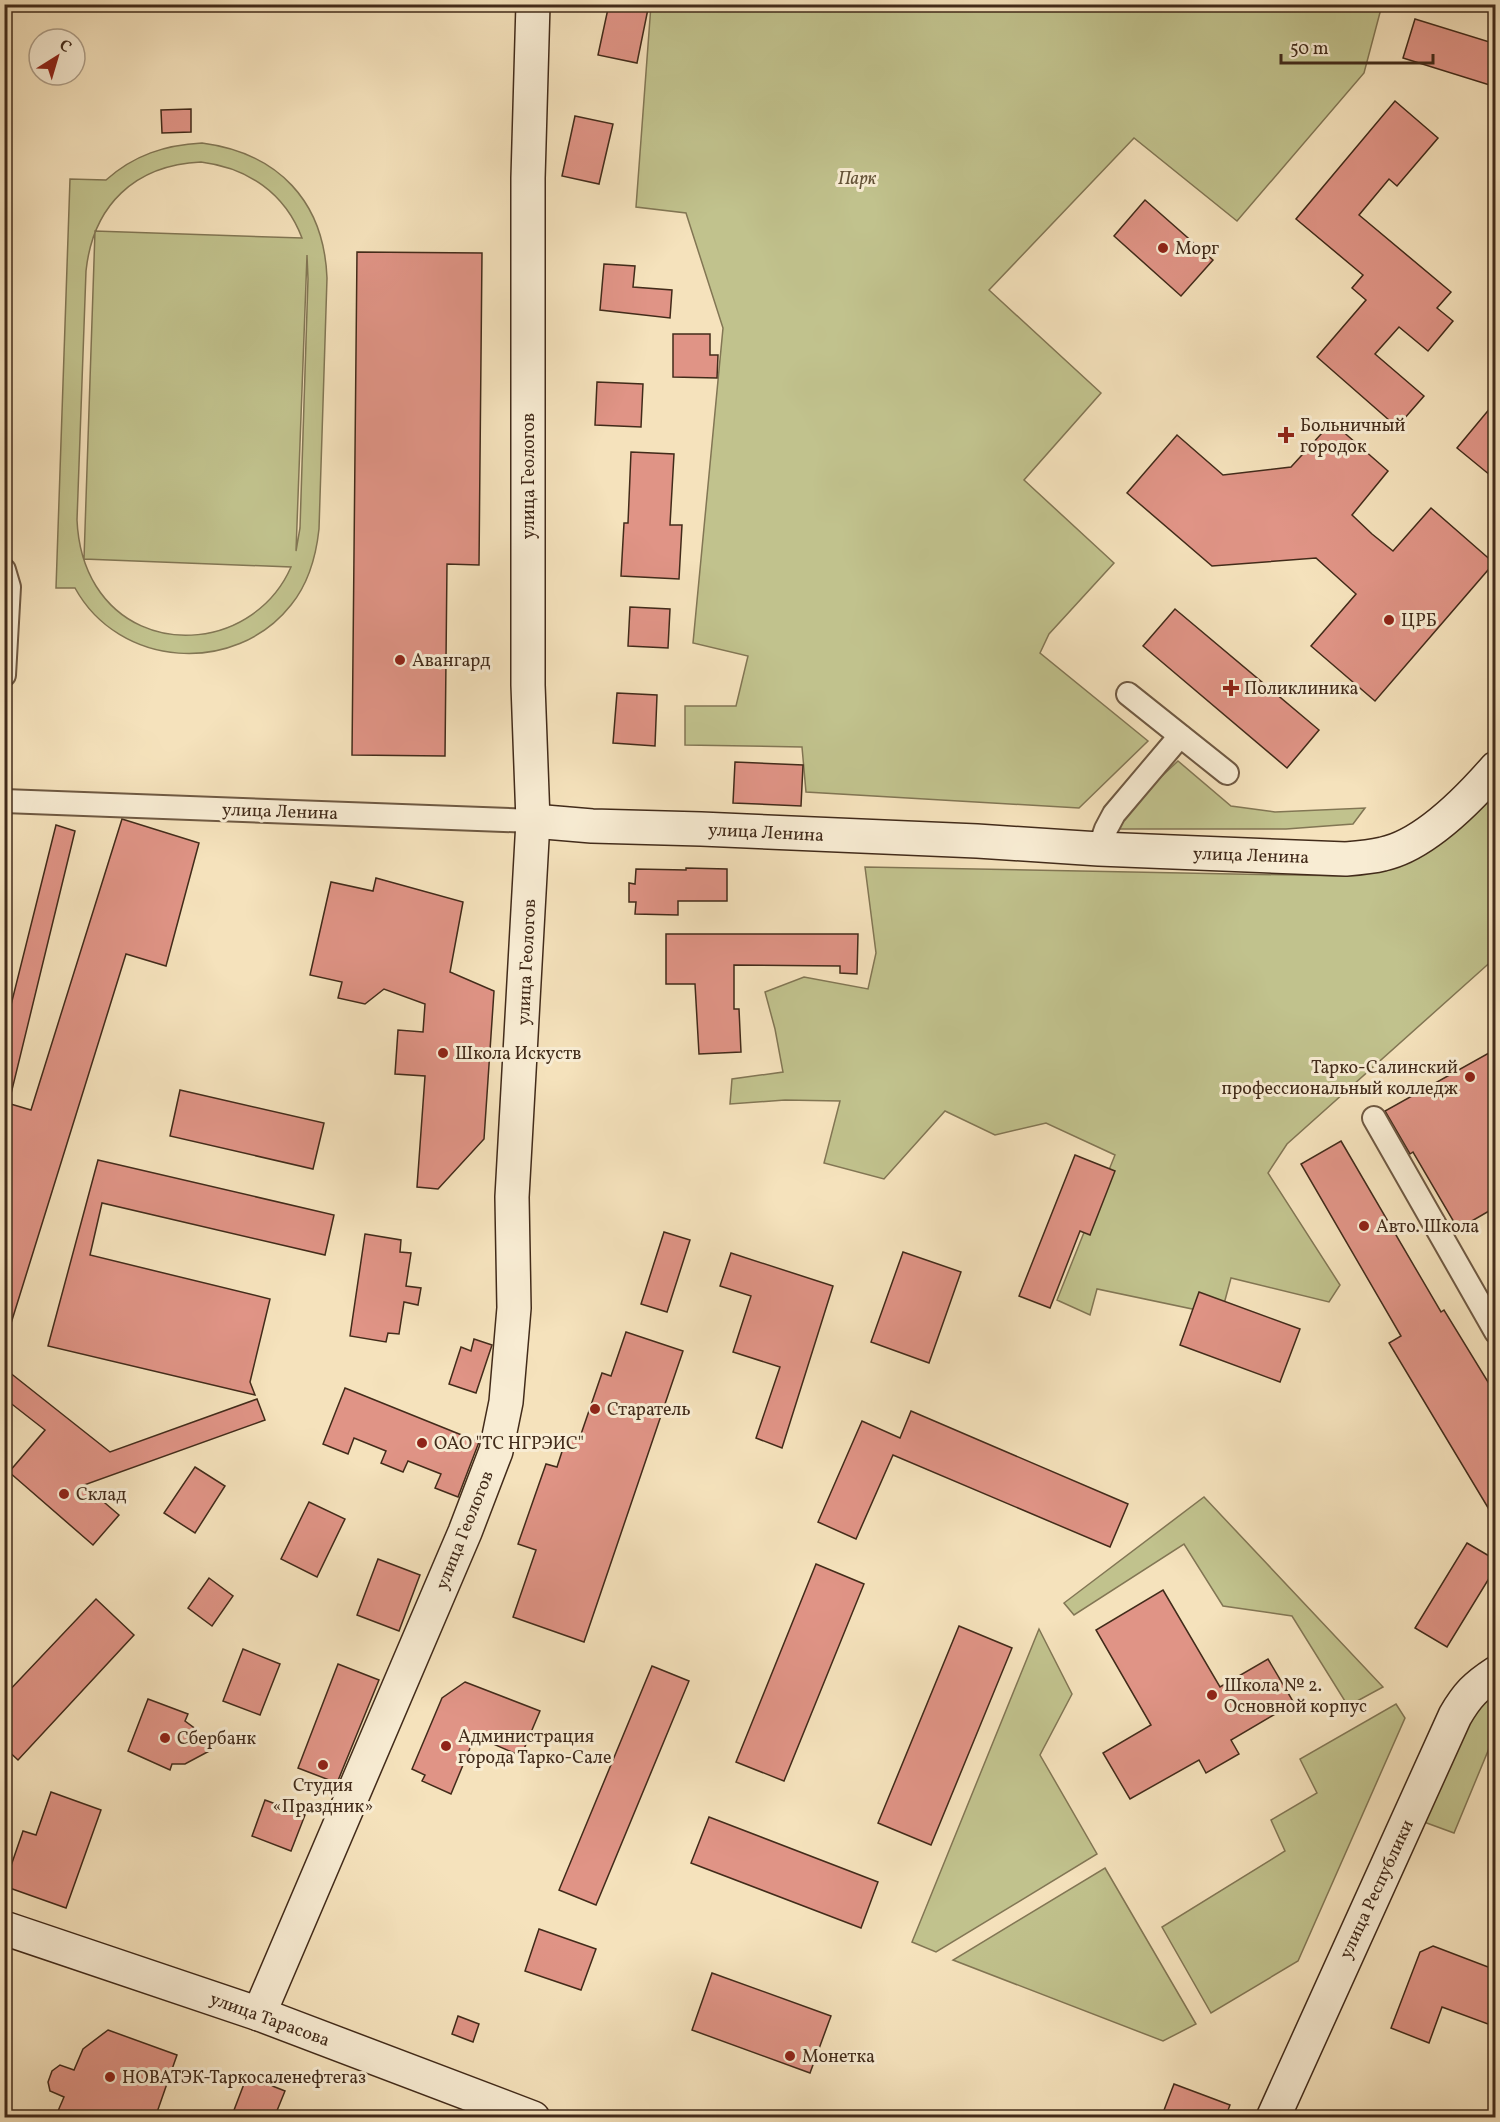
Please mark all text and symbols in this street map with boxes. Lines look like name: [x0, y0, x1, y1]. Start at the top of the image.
north arrow: [27, 27, 87, 87]
scale bar: [1281, 27, 1432, 65]
text: С: [54, 35, 76, 59]
text: 50 m: [1290, 37, 1329, 62]
park label: Парк: [838, 167, 877, 192]
place label: Морг: [1175, 237, 1219, 262]
marker: Морг: [1156, 241, 1170, 255]
street label: улица Геологов: [517, 413, 542, 539]
place label: Больничный городок: [1300, 414, 1405, 460]
marker: Больничный городок: [1277, 426, 1295, 444]
place label: ЦРБ: [1401, 609, 1437, 634]
marker: ЦРБ: [1382, 613, 1396, 627]
place label: Авангард: [412, 649, 491, 674]
marker: Авангард: [393, 653, 407, 667]
place label: Поликлиника: [1244, 677, 1359, 702]
marker: Поликлиника: [1222, 679, 1240, 697]
street label: улица Ленина: [221, 798, 339, 827]
street label: улица Ленина: [707, 818, 825, 849]
street label: улица Ленина: [1192, 842, 1310, 871]
street label: улица Геологов: [512, 898, 543, 1026]
place label: Школа Искуств: [455, 1042, 581, 1067]
marker: Школа Искуств: [436, 1046, 450, 1060]
place label: Тарко-Салинский профессиональный колледж: [1222, 1056, 1458, 1102]
marker: Тарко-Салинский профессиональный колледж: [1463, 1070, 1477, 1084]
place label: Авто. Школа: [1376, 1215, 1479, 1240]
marker: Авто. Школа: [1357, 1219, 1371, 1233]
place label: Старатель: [607, 1398, 691, 1423]
marker: Старатель: [588, 1402, 602, 1416]
place label: ОАО "ТС НГРЭИС": [434, 1432, 584, 1457]
marker: ОАО "ТС НГРЭИС": [415, 1436, 429, 1450]
street label: улица Геологов: [430, 1467, 501, 1594]
place label: Склад: [76, 1483, 126, 1508]
marker: Склад: [57, 1487, 71, 1501]
place label: Школа № 2. Основной корпус: [1224, 1674, 1367, 1720]
marker: Школа № 2. Основной корпус: [1205, 1688, 1219, 1702]
place label: Администрация города Тарко-Сале: [458, 1725, 611, 1771]
place label: Сбербанк: [177, 1727, 257, 1752]
marker: Сбербанк: [158, 1731, 172, 1745]
marker: Администрация города Тарко-Сале: [439, 1739, 453, 1753]
marker: Студия «Праздник»: [316, 1758, 330, 1772]
place label: Студия «Праздник»: [273, 1774, 373, 1820]
street label: улица Республики: [1334, 1816, 1421, 1963]
street label: улица Тарасова: [206, 1987, 333, 2054]
place label: Монетка: [802, 2045, 875, 2070]
marker: Монетка: [783, 2049, 797, 2063]
place label: НОВАТЭК-Таркосаленефтегаз: [122, 2066, 366, 2091]
marker: НОВАТЭК-Таркосаленефтегаз: [103, 2070, 117, 2084]

